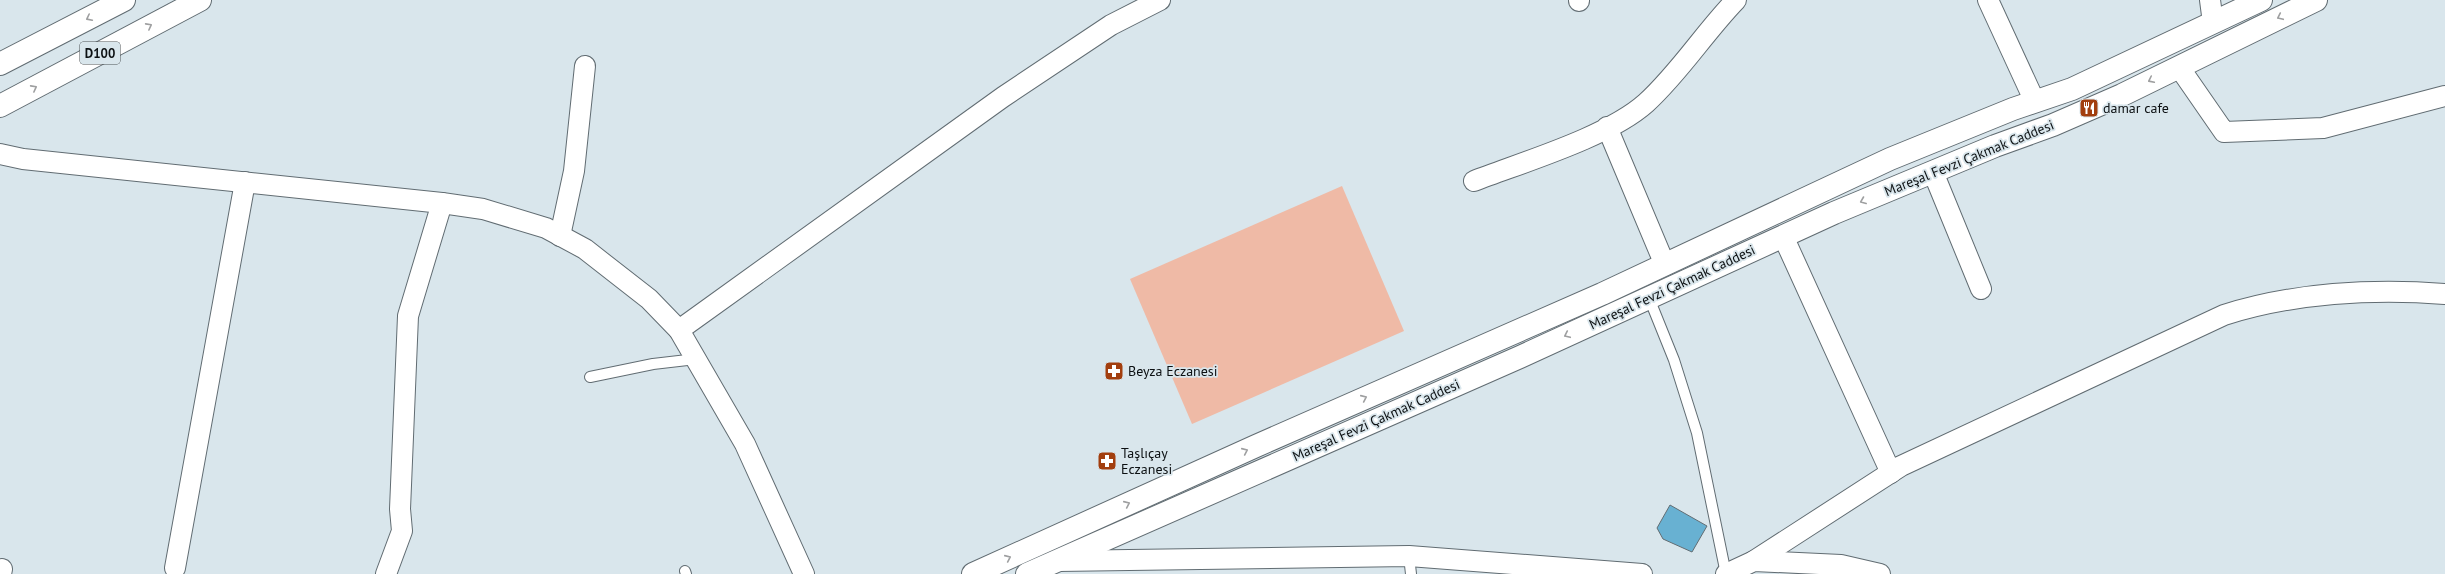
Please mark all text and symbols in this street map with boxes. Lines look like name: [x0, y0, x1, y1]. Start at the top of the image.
one-way arrow: [2277, 12, 2285, 20]
one-way arrow: [86, 13, 94, 21]
one-way arrow: [145, 24, 152, 31]
road number: D100: [80, 42, 120, 64]
one-way arrow: [2148, 75, 2156, 83]
one-way arrow: [30, 85, 38, 93]
restaurant icon: damar cafe: [2078, 97, 2100, 119]
place label: damar cafe: [2103, 99, 2169, 117]
street label: Mareşal Fevzi Çakmak Caddesi: [1882, 116, 2056, 200]
one-way arrow: [1860, 196, 1867, 204]
street label: Mareşal Fevzi Çakmak Caddesi: [1586, 241, 1758, 333]
one-way arrow: [1563, 330, 1571, 338]
pharmacy icon: Beyza Eczanesi: [1103, 360, 1125, 382]
place label: Beyza Eczanesi: [1128, 362, 1218, 380]
street label: Mareşal Fevzi Çakmak Caddesi: [1290, 375, 1462, 465]
one-way arrow: [1360, 395, 1368, 403]
place label: Taşlıçay Eczanesi: [1121, 444, 1172, 478]
one-way arrow: [1242, 447, 1249, 455]
pharmacy icon: Taşlıçay Eczanesi: [1096, 450, 1118, 472]
one-way arrow: [1122, 501, 1130, 509]
one-way arrow: [1004, 555, 1012, 563]

